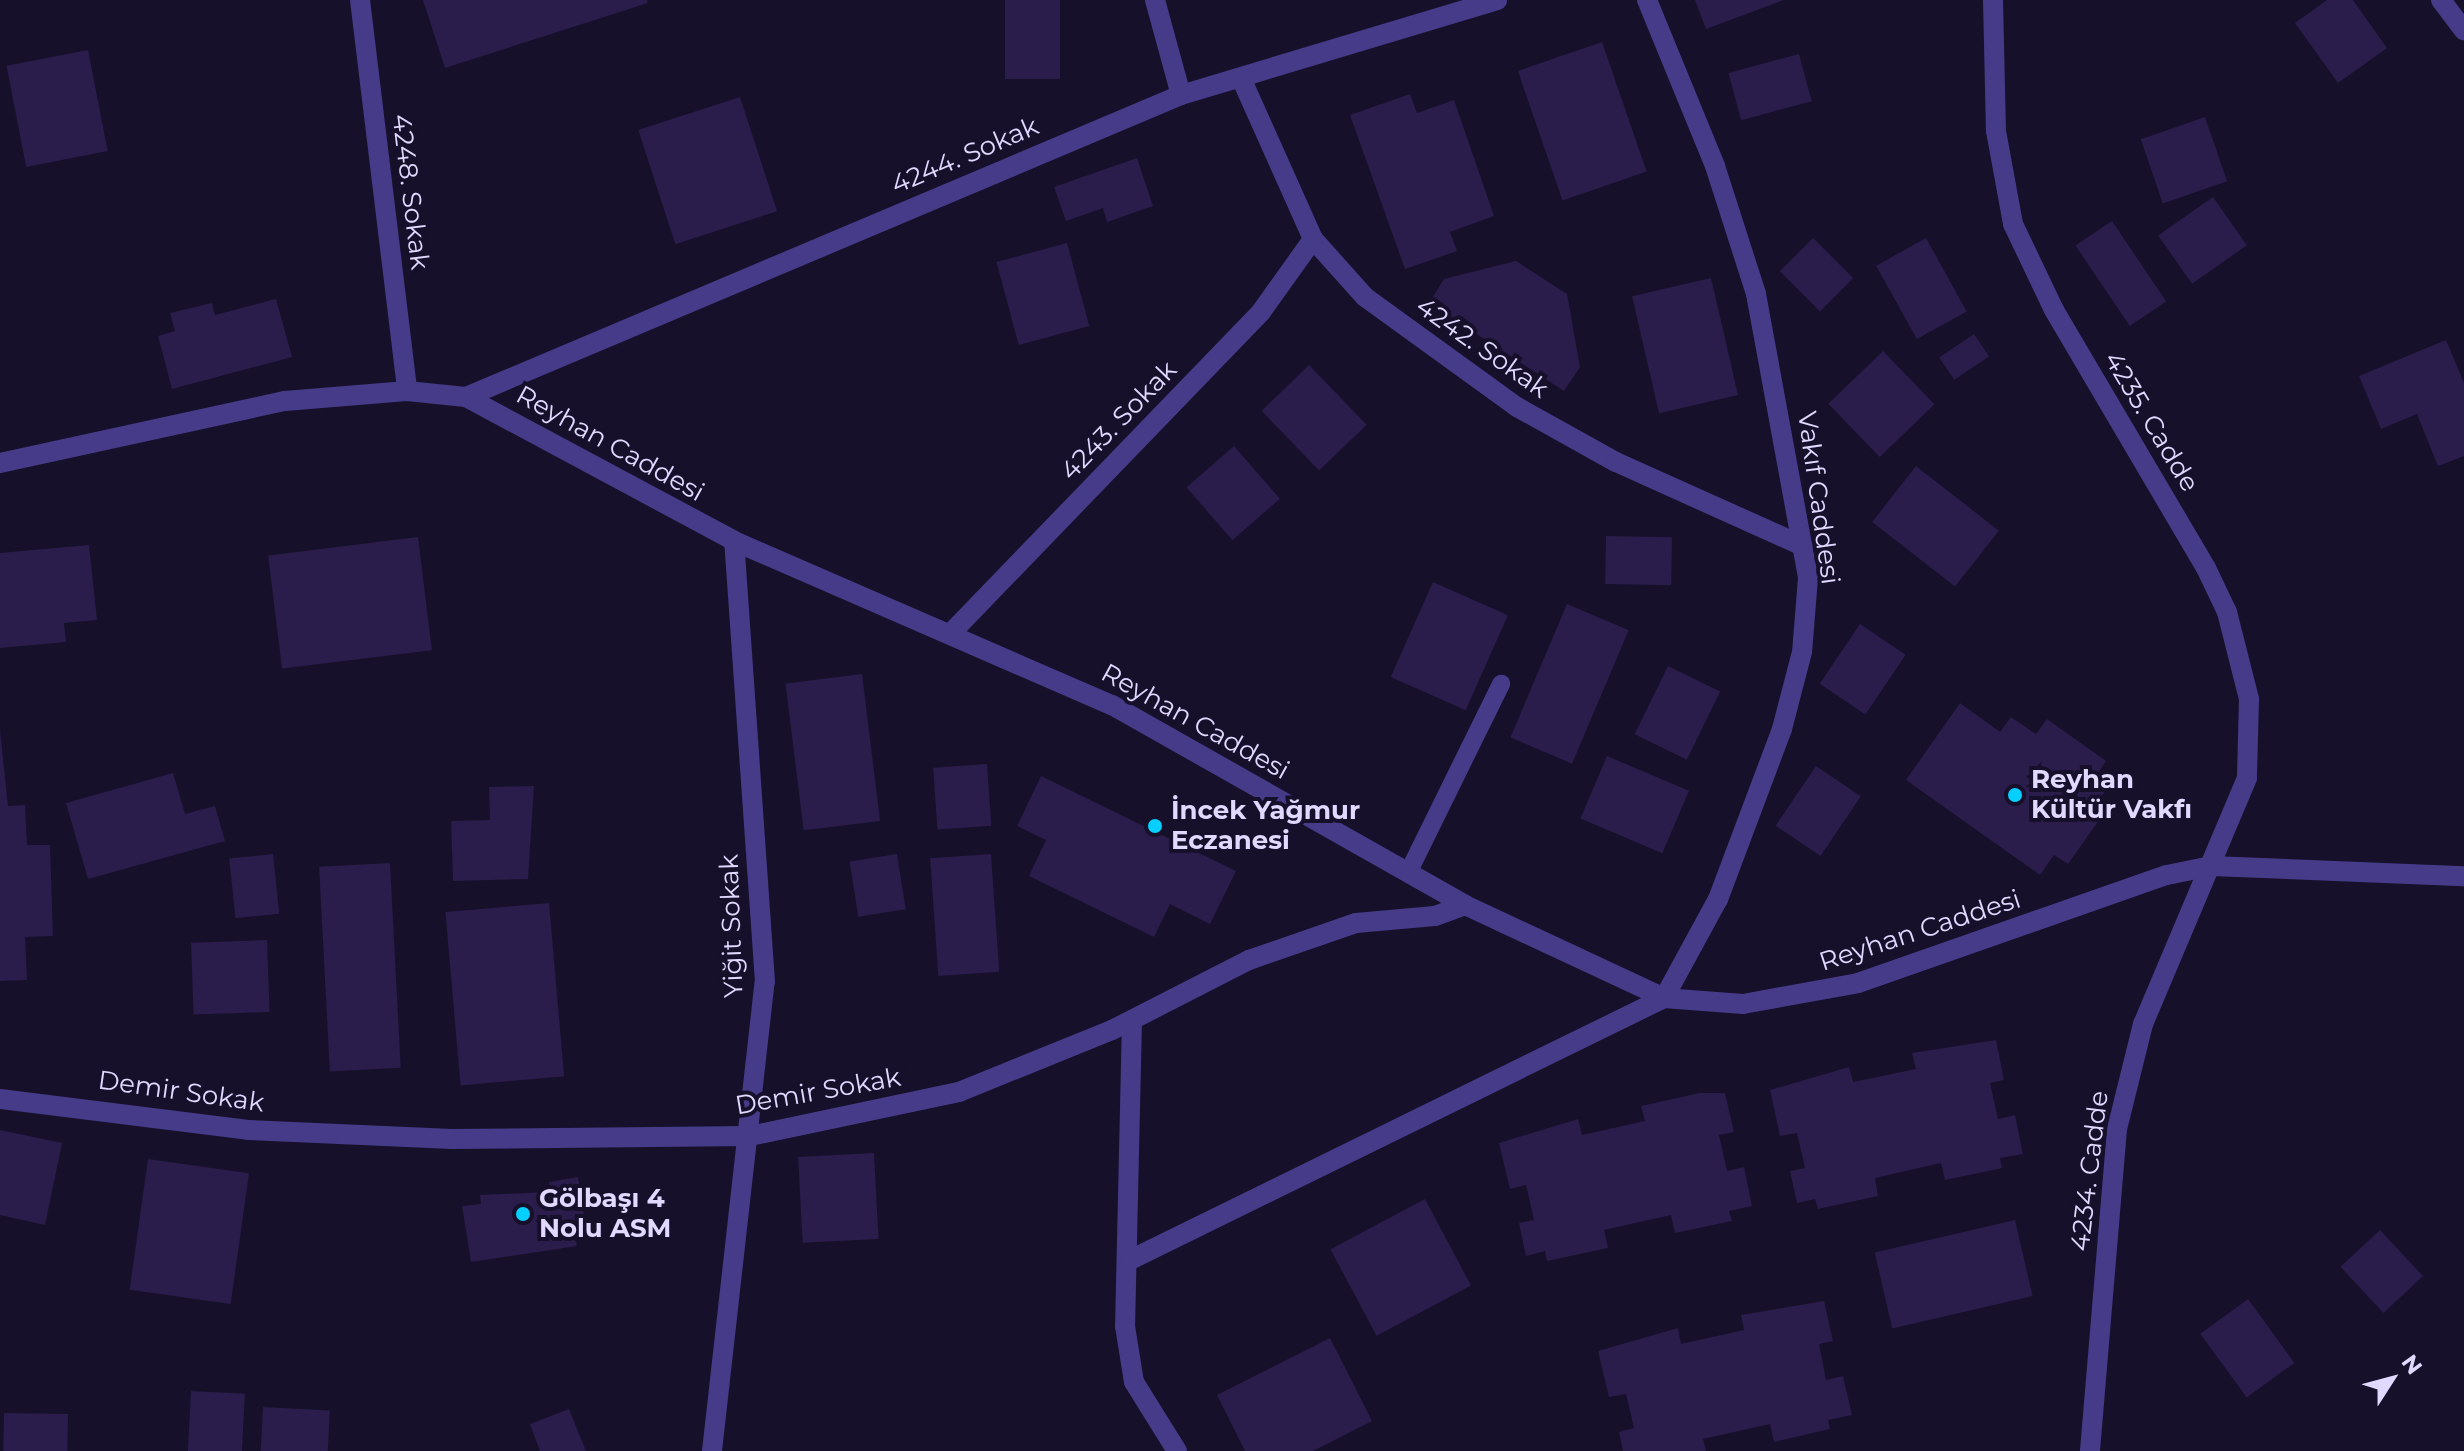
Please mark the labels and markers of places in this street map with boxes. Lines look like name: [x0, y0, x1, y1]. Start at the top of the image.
place label: Reyhan Kültür Vakfı: [2031, 764, 2192, 826]
marker: Reyhan Kültür Vakfı: [2006, 786, 2024, 804]
place label: İncek Yağmur Eczanesi: [1171, 795, 1360, 856]
marker: İncek Yağmur Eczanesi: [1146, 817, 1164, 835]
place label: Gölbaşı 4 Nolu ASM: [539, 1183, 671, 1244]
marker: Gölbaşı 4 Nolu ASM: [514, 1205, 532, 1223]

